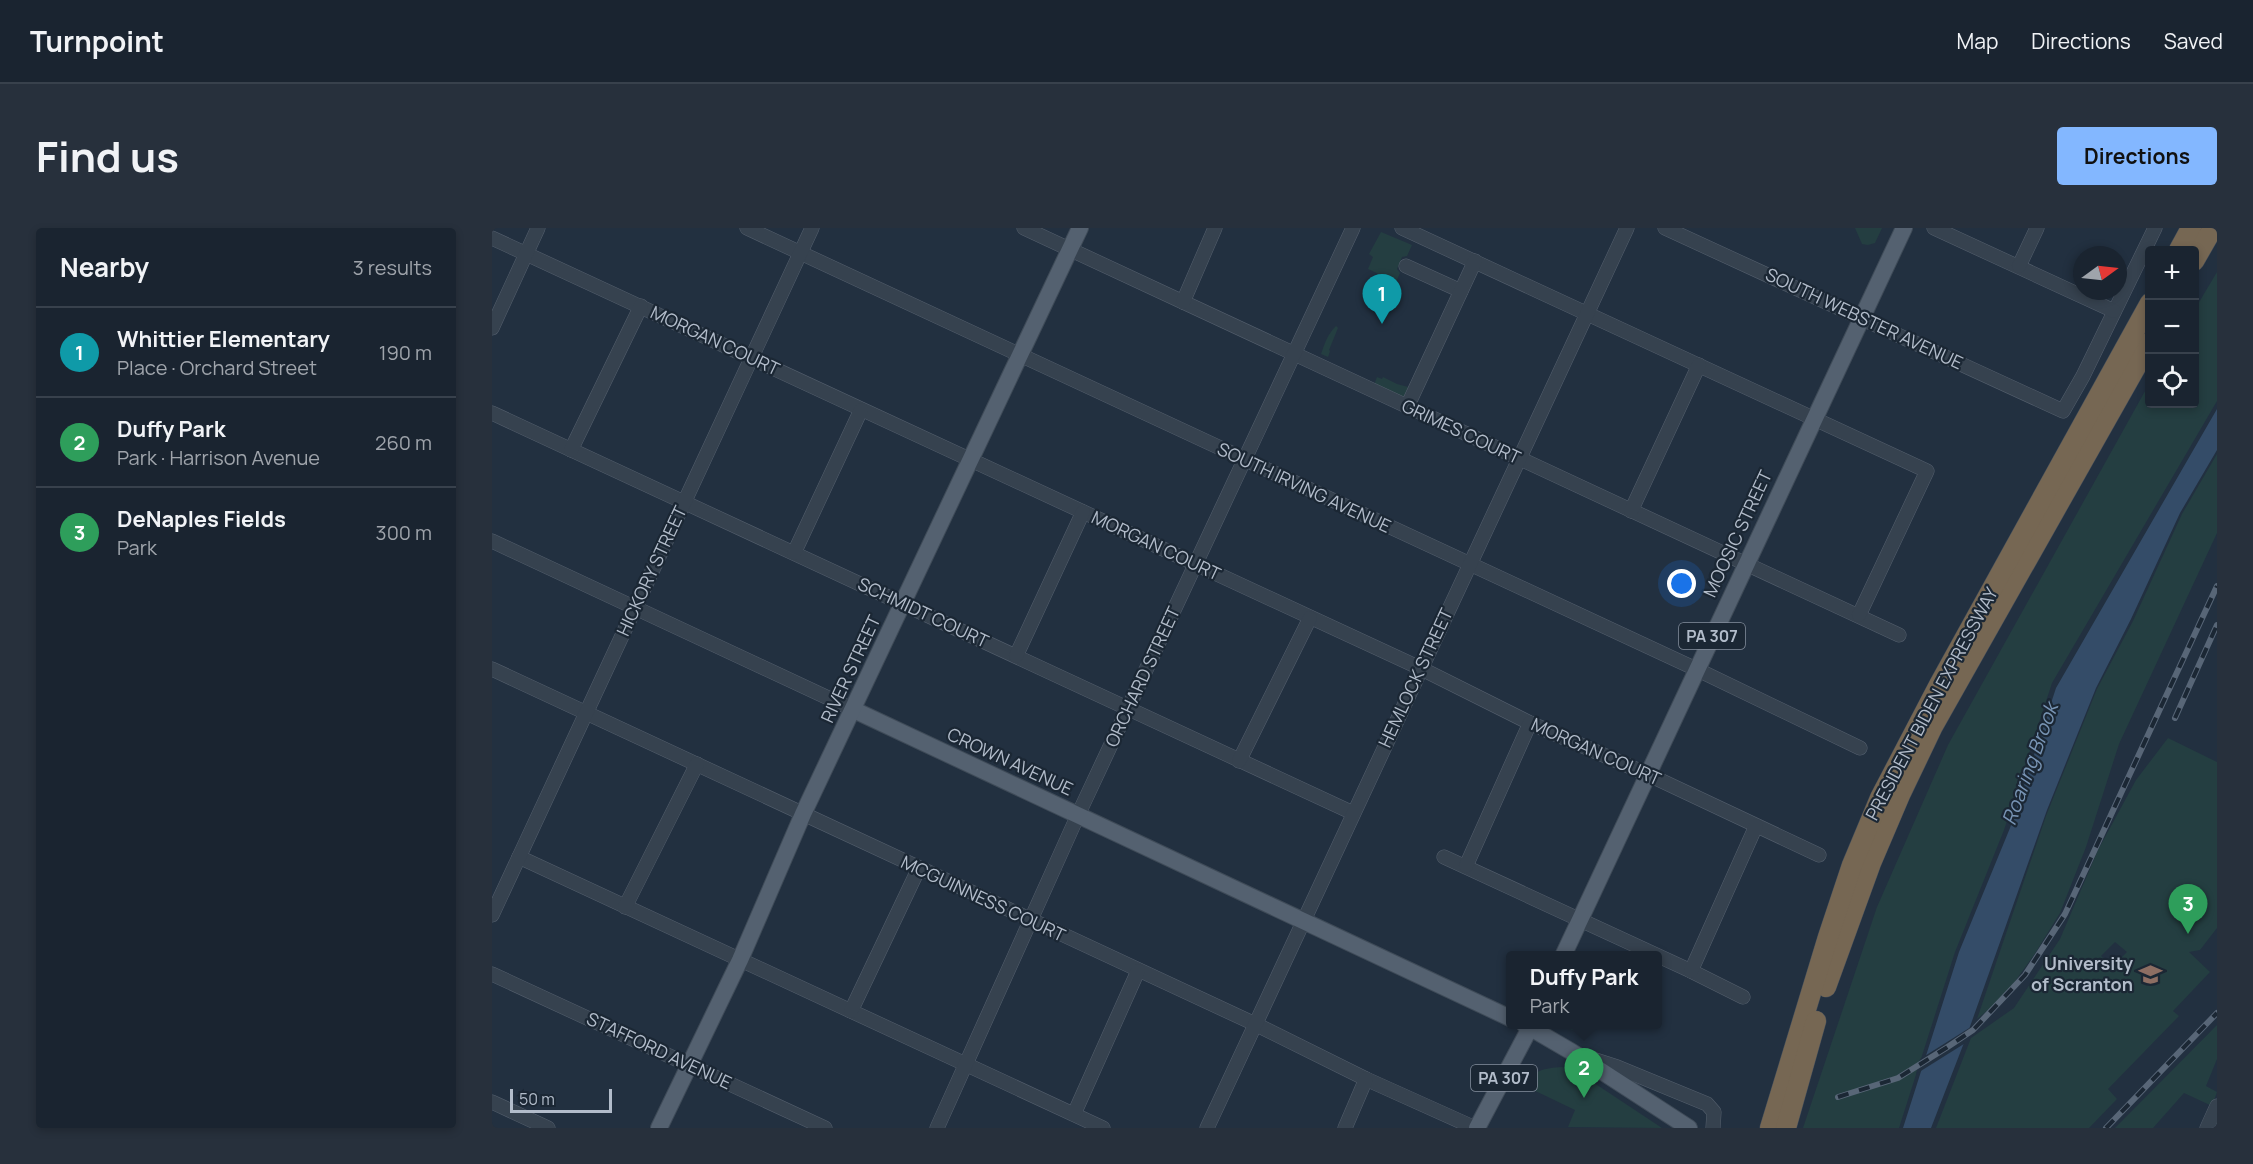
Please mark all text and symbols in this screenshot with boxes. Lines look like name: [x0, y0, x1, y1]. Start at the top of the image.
text: Turnpoint: [30, 22, 164, 60]
text: Map: [1957, 27, 1998, 55]
text: Directions: [2031, 27, 2131, 55]
text: Saved: [2164, 27, 2223, 55]
text: Find us: [36, 127, 179, 185]
button: Directions: [2057, 127, 2217, 185]
north arrow: [2073, 246, 2127, 300]
map controls: [2145, 246, 2199, 408]
button: +: [2145, 246, 2199, 300]
text: Nearby: [60, 249, 149, 285]
text: 3 results: [353, 254, 432, 281]
street label: SOUTH WEBSTER AVENUE: [1762, 262, 1967, 374]
pin: 1: [1362, 274, 1402, 324]
street label: MORGAN COURT: [647, 300, 784, 381]
button: −: [2145, 300, 2199, 354]
text: Whittier Elementary: [117, 324, 330, 354]
text: 1: [75, 339, 84, 366]
text: 190 m: [379, 339, 432, 366]
text: Place · Orchard Street: [117, 354, 317, 381]
button: locate: [2145, 354, 2199, 408]
street label: GRIMES COURT: [1398, 393, 1525, 469]
text: Duffy Park: [117, 414, 226, 444]
text: 2: [74, 429, 85, 456]
text: 260 m: [375, 429, 432, 456]
street label: SOUTH IRVING AVENUE: [1214, 436, 1395, 538]
text: Park · Harrison Avenue: [117, 444, 320, 471]
street label: MOOSIC STREET: [1697, 466, 1777, 601]
street label: HICKORY STREET: [610, 501, 692, 640]
text: DeNaples Fields: [117, 504, 286, 534]
street label: MORGAN COURT: [1088, 505, 1225, 586]
text: 3: [74, 519, 85, 546]
text: 300 m: [376, 519, 432, 546]
text: Park: [117, 534, 157, 561]
your location: [1667, 569, 1696, 598]
street label: SCHMIDT COURT: [854, 571, 993, 653]
street label: PRESIDENT BIDEN EXPRESSWAY: [1859, 582, 2003, 824]
street label: ORCHARD STREET: [1099, 602, 1185, 751]
street label: HEMLOCK STREET: [1372, 604, 1458, 751]
street label: RIVER STREET: [815, 611, 886, 726]
road number: PA 307: [1679, 623, 1745, 649]
water label: Roaring Brook: [1995, 696, 2065, 829]
street label: MORGAN COURT: [1528, 712, 1665, 791]
street label: CROWN AVENUE: [944, 721, 1077, 801]
street label: MCGUINNESS COURT: [897, 849, 1070, 947]
pin: 3: [2168, 884, 2208, 934]
popup: [1506, 951, 1662, 1029]
place label: University of Scranton: [2031, 951, 2133, 996]
school or university icon: University of Scranton: [2138, 961, 2164, 987]
text: Duffy Park: [1530, 962, 1638, 992]
text: Park: [1530, 992, 1570, 1019]
street label: STAFFORD AVENUE: [583, 1006, 736, 1094]
pin: 2: [1564, 1048, 1604, 1098]
road number: PA 307: [1471, 1065, 1537, 1091]
scale bar: [510, 1086, 612, 1114]
text: 50 m: [519, 1088, 555, 1110]

